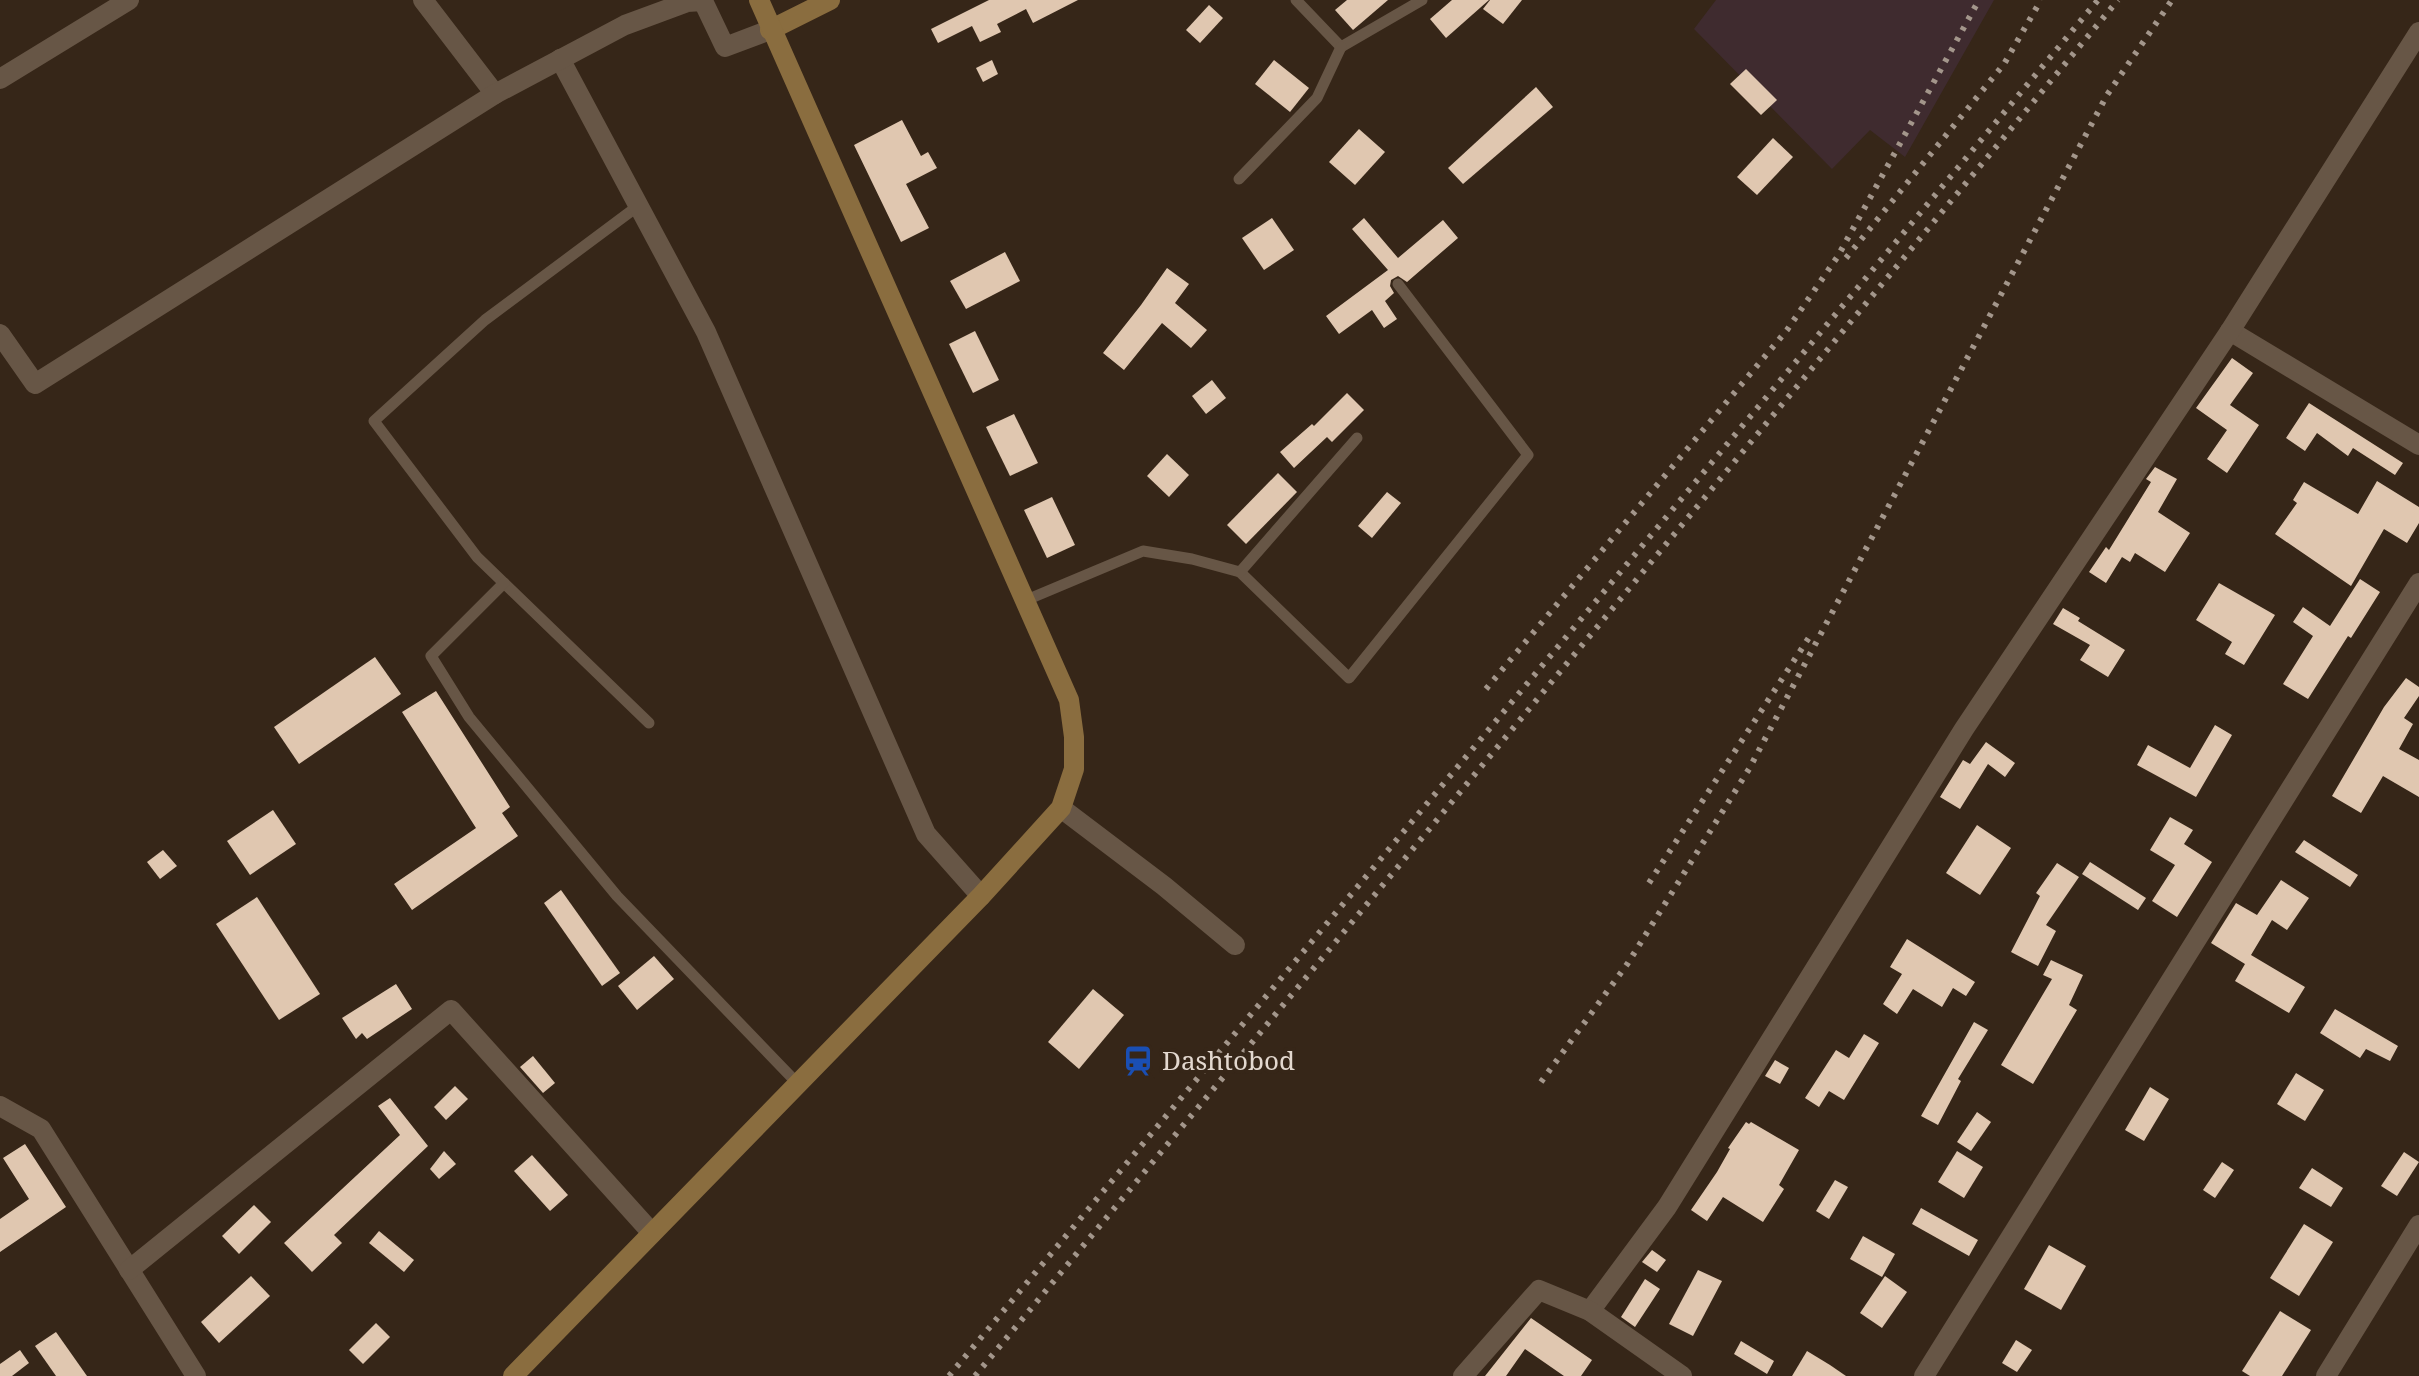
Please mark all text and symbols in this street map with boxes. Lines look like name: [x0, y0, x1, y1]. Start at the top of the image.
place label: Dashtobod: [1162, 1042, 1295, 1078]
station icon: Dashtobod: [1121, 1044, 1155, 1078]

